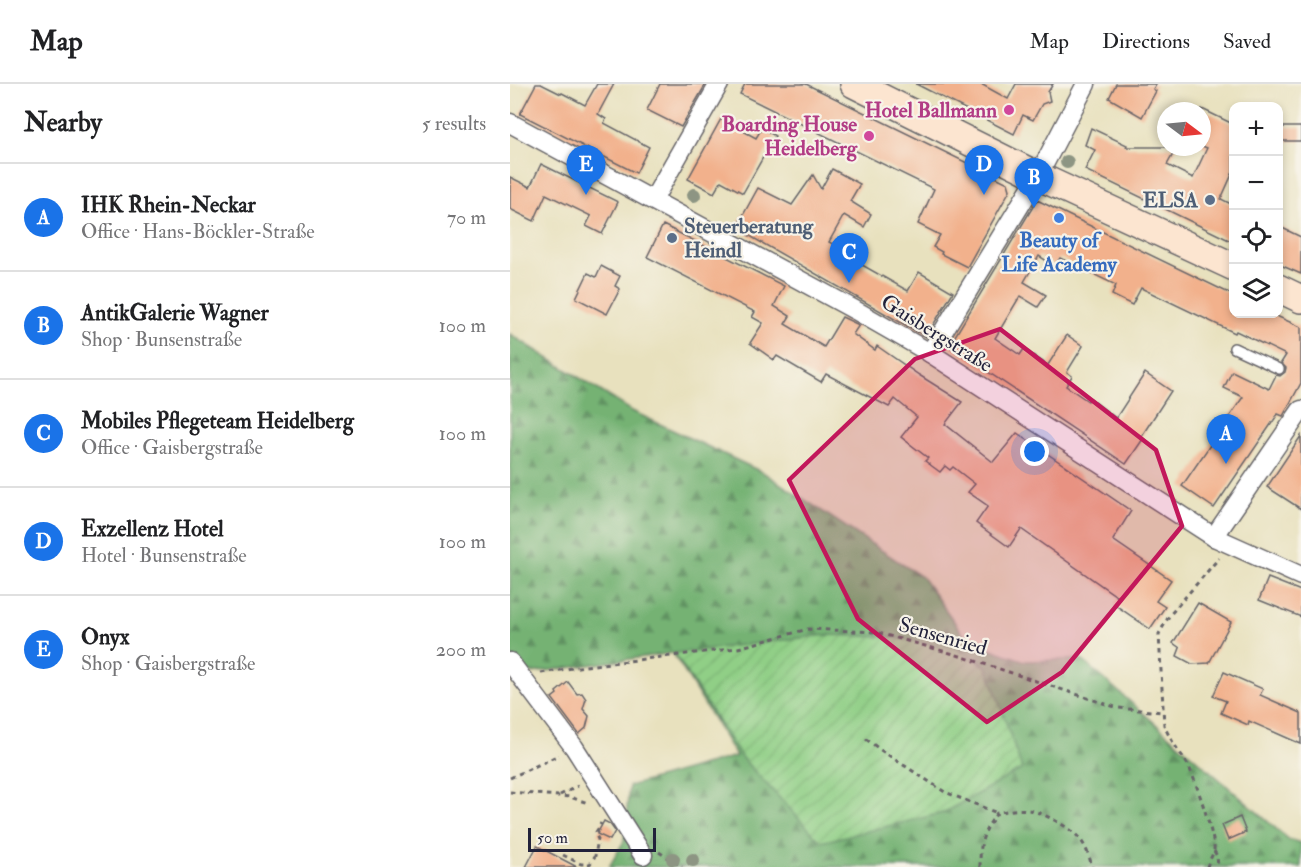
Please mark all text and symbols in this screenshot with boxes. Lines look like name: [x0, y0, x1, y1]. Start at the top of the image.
text: Map: [30, 24, 83, 59]
text: Map: [1029, 28, 1069, 55]
text: Directions: [1102, 28, 1190, 55]
text: Saved: [1223, 28, 1271, 55]
place label: Hotel Ballmann: [865, 97, 997, 124]
north arrow: [1157, 102, 1211, 156]
map controls: [1229, 102, 1283, 318]
button: +: [1229, 102, 1283, 156]
marker: Hotel Ballmann: [1002, 103, 1016, 117]
text: Nearby: [24, 107, 102, 139]
text: 5 results: [422, 111, 486, 136]
place label: Boarding House Heidelberg: [721, 111, 858, 162]
marker: Boarding House Heidelberg: [862, 129, 876, 143]
pin: E: [566, 146, 606, 195]
pin: D: [964, 146, 1004, 195]
button: −: [1229, 156, 1283, 210]
pin: B: [1014, 158, 1054, 208]
place label: ELSA: [1143, 187, 1199, 214]
text: IHK Rhein-Neckar: [81, 191, 256, 219]
marker: ELSA: [1203, 193, 1217, 207]
text: A: [37, 205, 50, 230]
text: 70 m: [447, 205, 486, 230]
button: locate: [1229, 210, 1283, 264]
marker: Beauty of Life Academy: [1052, 211, 1066, 225]
place label: Steuerberatung Heindl: [684, 213, 814, 264]
text: Office · Hans-Böckler-Straße: [81, 219, 315, 244]
place label: Beauty of Life Academy: [1001, 227, 1117, 278]
marker: Steuerberatung Heindl: [665, 231, 679, 245]
pin: C: [830, 234, 868, 283]
button: layers: [1229, 264, 1283, 318]
street label: Gaisbergstraße: [876, 288, 998, 379]
text: AntikGalerie Wagner: [81, 299, 269, 327]
text: B: [37, 313, 50, 338]
text: 100 m: [439, 313, 486, 338]
text: Shop · Bunsenstraße: [81, 327, 242, 352]
text: Mobiles Pflegeteam Heidelberg: [81, 407, 354, 435]
pin: A: [1206, 414, 1246, 464]
text: C: [36, 421, 51, 446]
text: 100 m: [439, 421, 486, 446]
text: Office · Gaisbergstraße: [81, 435, 263, 460]
your location: [1020, 437, 1049, 466]
text: Exzellenz Hotel: [81, 515, 224, 543]
text: D: [35, 529, 52, 554]
text: 100 m: [439, 529, 486, 554]
text: Hotel · Bunsenstraße: [81, 543, 247, 568]
street label: Sensenried: [896, 611, 991, 662]
text: Onyx: [81, 623, 129, 651]
text: E: [36, 637, 51, 662]
text: 200 m: [436, 637, 486, 662]
text: Shop · Gaisbergstraße: [81, 651, 255, 676]
scale bar: [528, 825, 656, 852]
text: 50 m: [537, 828, 568, 848]

